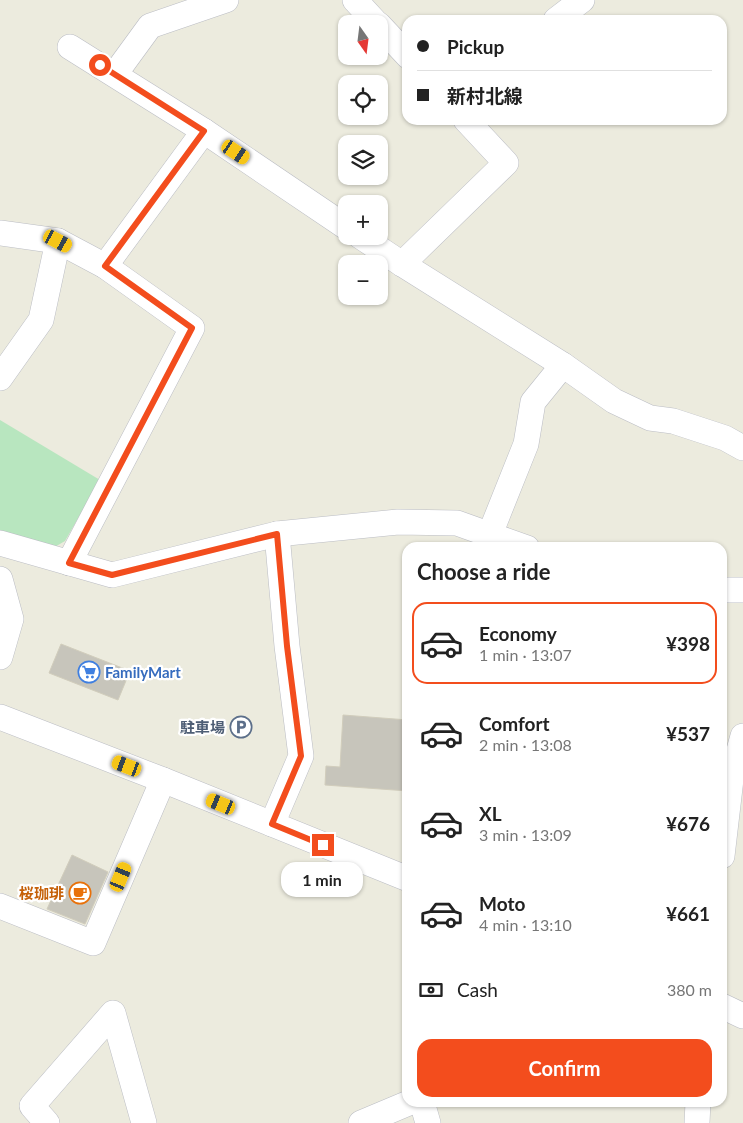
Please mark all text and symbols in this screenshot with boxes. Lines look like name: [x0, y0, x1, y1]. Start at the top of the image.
north arrow: [338, 15, 388, 65]
map controls: [338, 15, 388, 305]
text: Pickup: [447, 35, 504, 58]
route start: [89, 54, 111, 76]
button: locate: [338, 75, 388, 125]
text: 新村北線: [447, 84, 523, 107]
button: layers: [338, 135, 388, 185]
car: [219, 137, 252, 167]
button: +: [338, 195, 388, 245]
car: [41, 227, 74, 255]
button: −: [338, 255, 388, 305]
text: Choose a ride: [417, 558, 551, 585]
icon: car: [419, 621, 464, 666]
text: Economy: [479, 622, 557, 645]
text: ¥398: [666, 632, 710, 655]
text: 1 min · 13:07: [479, 645, 572, 664]
supermarket icon: FamilyMart: [77, 660, 101, 684]
place label: FamilyMart: [105, 663, 181, 681]
icon: car: [419, 711, 464, 756]
text: Comfort: [479, 712, 550, 735]
parking icon: 駐車場: [229, 715, 253, 739]
place label: 駐車場: [180, 718, 225, 736]
text: ¥537: [666, 722, 710, 745]
text: 2 min · 13:08: [479, 735, 572, 754]
car: [110, 754, 143, 778]
car: [204, 791, 237, 817]
icon: car: [419, 801, 464, 846]
text: XL: [479, 802, 502, 825]
text: ¥676: [666, 812, 710, 835]
text: 3 min · 13:09: [479, 825, 572, 844]
route end: [312, 834, 334, 856]
car: [108, 860, 133, 894]
callout: 1 min: [282, 862, 364, 898]
text: 1 min: [302, 870, 342, 889]
cafe icon: 桜珈琲: [68, 881, 92, 905]
place label: 桜珈琲: [19, 884, 64, 902]
icon: car: [419, 891, 464, 936]
text: Moto: [479, 892, 525, 915]
text: ¥661: [666, 902, 710, 925]
text: 4 min · 13:10: [479, 915, 572, 934]
icon: cash: [417, 976, 445, 1004]
text: Cash: [457, 978, 498, 1001]
text: 380 m: [667, 980, 712, 999]
button: Confirm: [417, 1039, 712, 1097]

